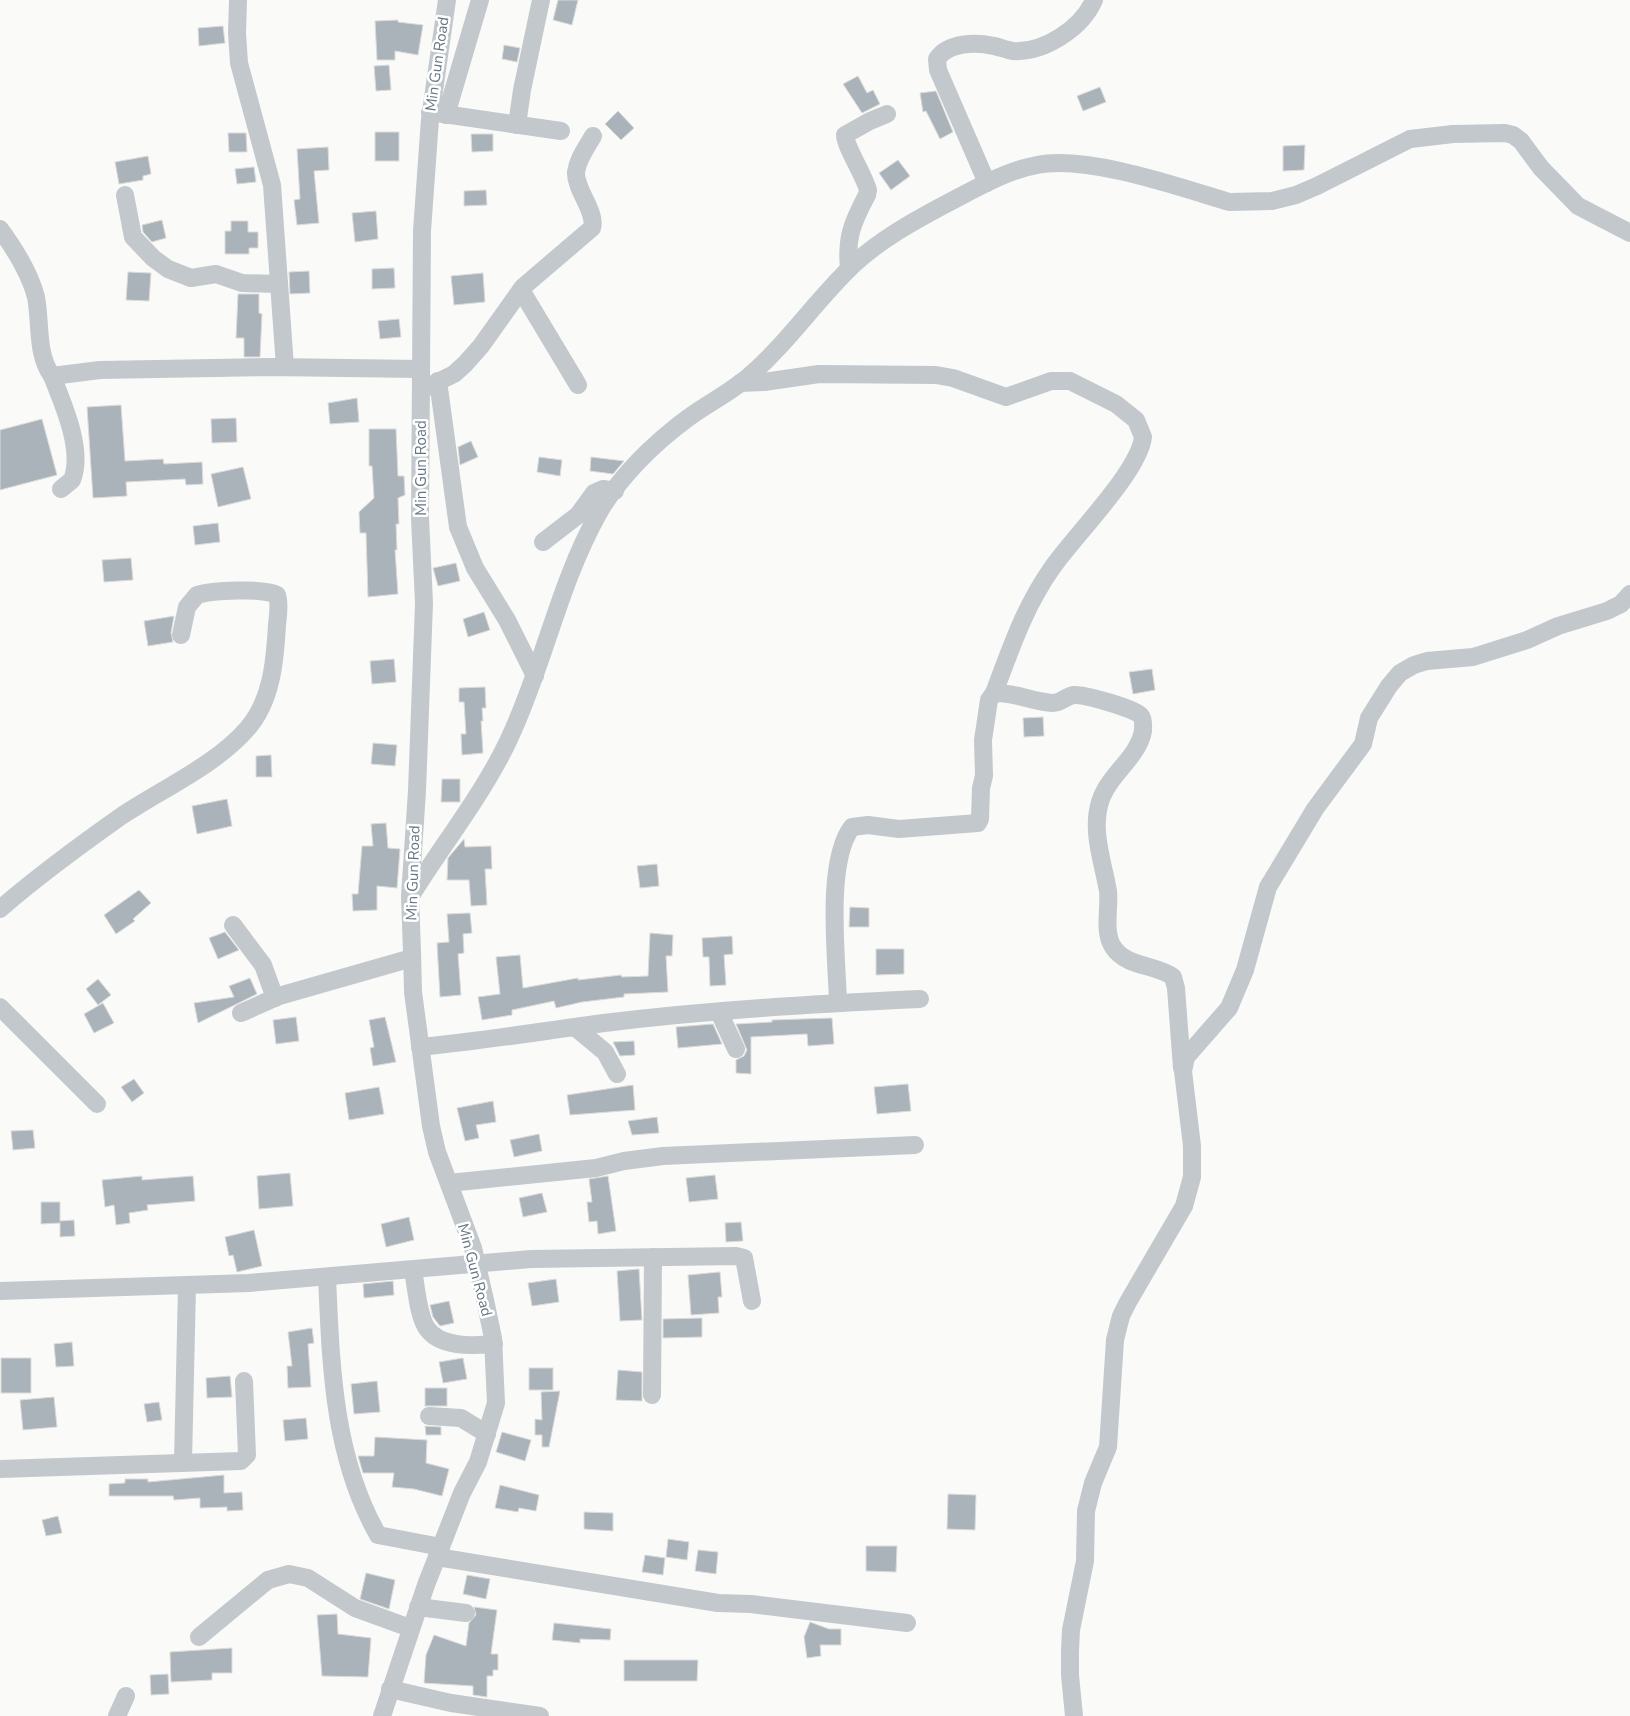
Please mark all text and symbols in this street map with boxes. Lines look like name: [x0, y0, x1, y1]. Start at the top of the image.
street label: Min Gun Road: [420, 15, 454, 113]
street label: Min Gun Road: [411, 420, 431, 516]
street label: Min Gun Road: [401, 825, 425, 921]
street label: Min Gun Road: [453, 1221, 497, 1319]

